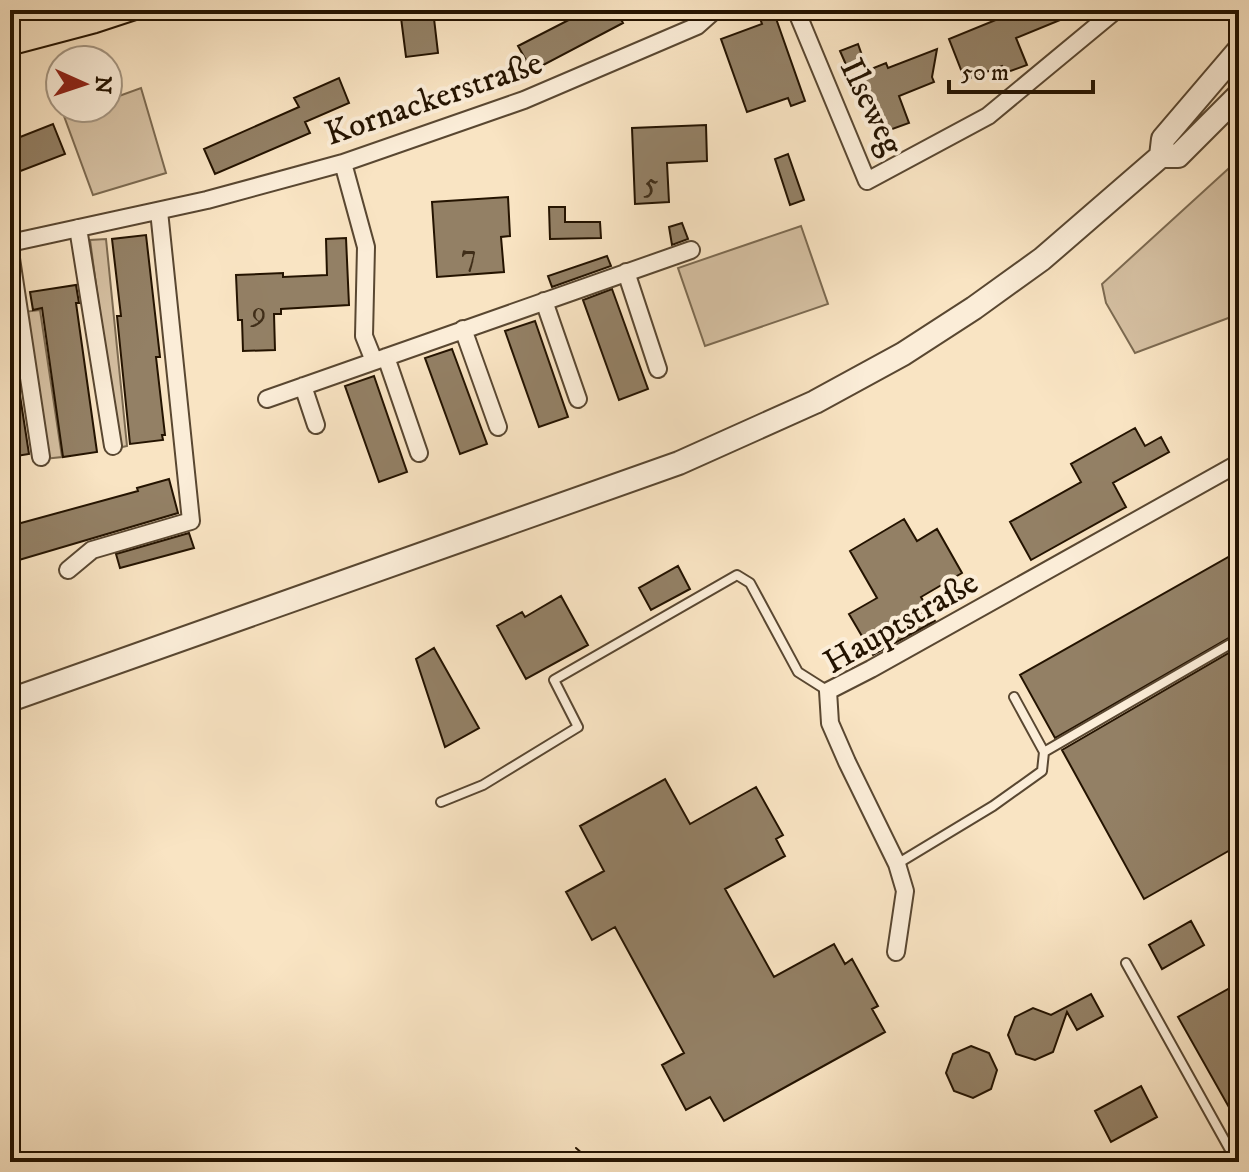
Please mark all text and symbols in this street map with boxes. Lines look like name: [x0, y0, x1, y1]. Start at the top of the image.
street label: Kornackerstraße: [320, 42, 548, 156]
north arrow: [44, 44, 124, 124]
scale bar: [949, 44, 1093, 94]
street label: Ilseweg: [830, 52, 913, 162]
text: 50 m: [961, 58, 1009, 88]
text: N: [89, 75, 116, 95]
house number: 5: [644, 166, 659, 203]
house number: 7: [461, 238, 477, 275]
house number: 9: [250, 294, 266, 331]
street label: Hauptstraße: [816, 562, 986, 684]

